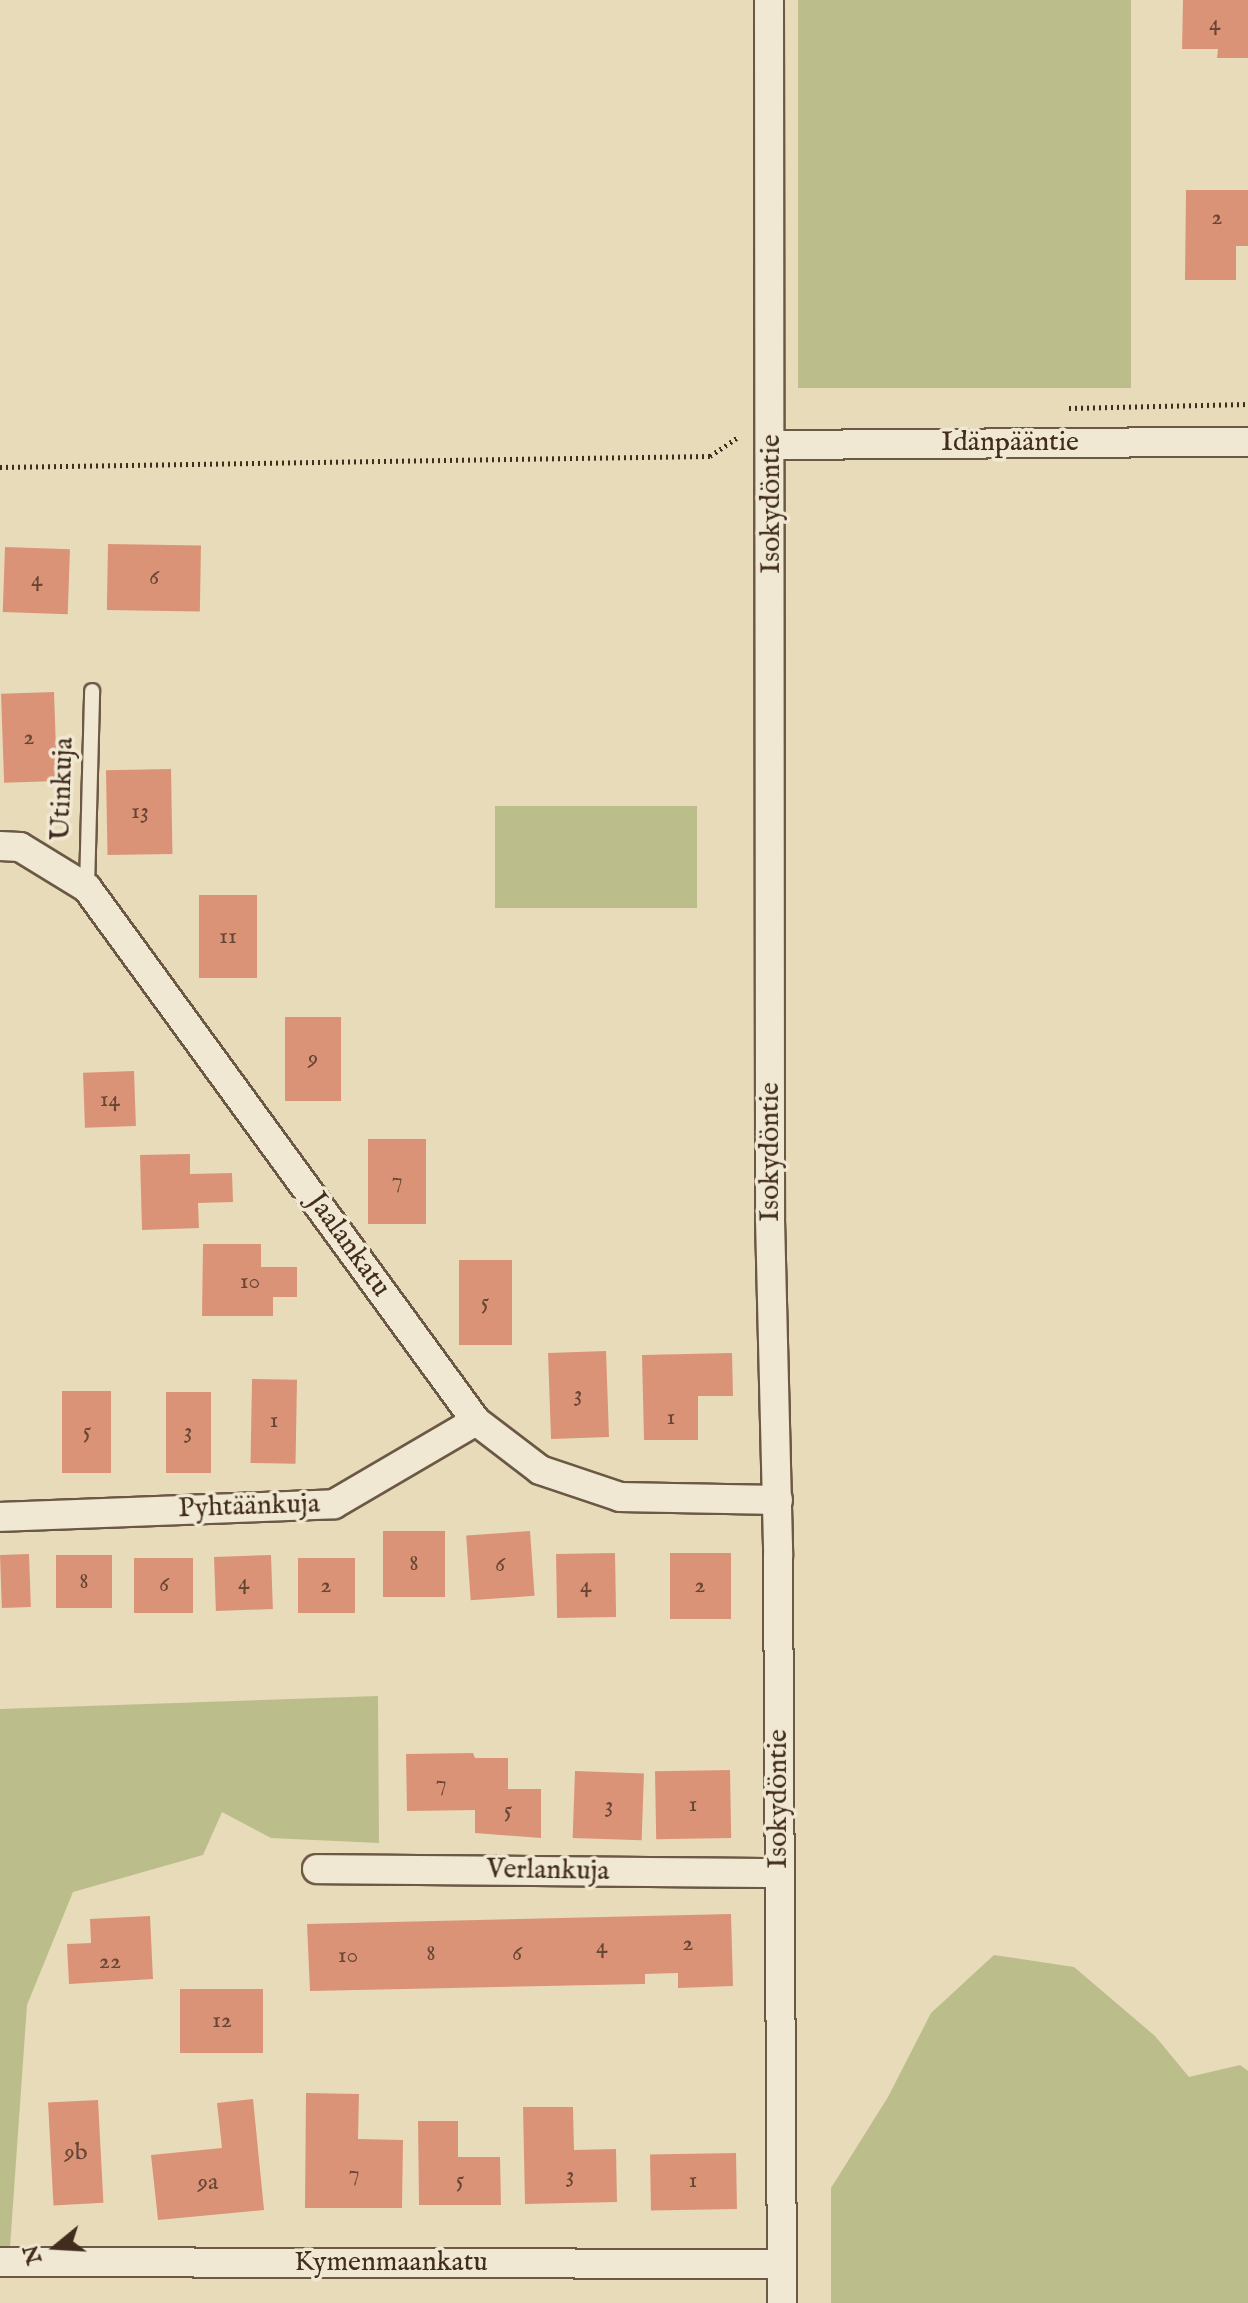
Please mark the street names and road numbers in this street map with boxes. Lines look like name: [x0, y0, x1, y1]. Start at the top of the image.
street label: Idänpääntie: [941, 426, 1079, 460]
street label: Isokydöntie: [755, 434, 789, 574]
street label: Utinkuja: [44, 737, 82, 841]
street label: Isokydöntie: [754, 1082, 788, 1222]
street label: Jaalankatu: [299, 1186, 397, 1304]
street label: Pyhtäänkuja: [178, 1488, 320, 1526]
street label: Isokydöntie: [762, 1729, 796, 1869]
street label: Verlankuja: [486, 1853, 610, 1889]
street label: Kymenmaankatu: [294, 2246, 488, 2280]

